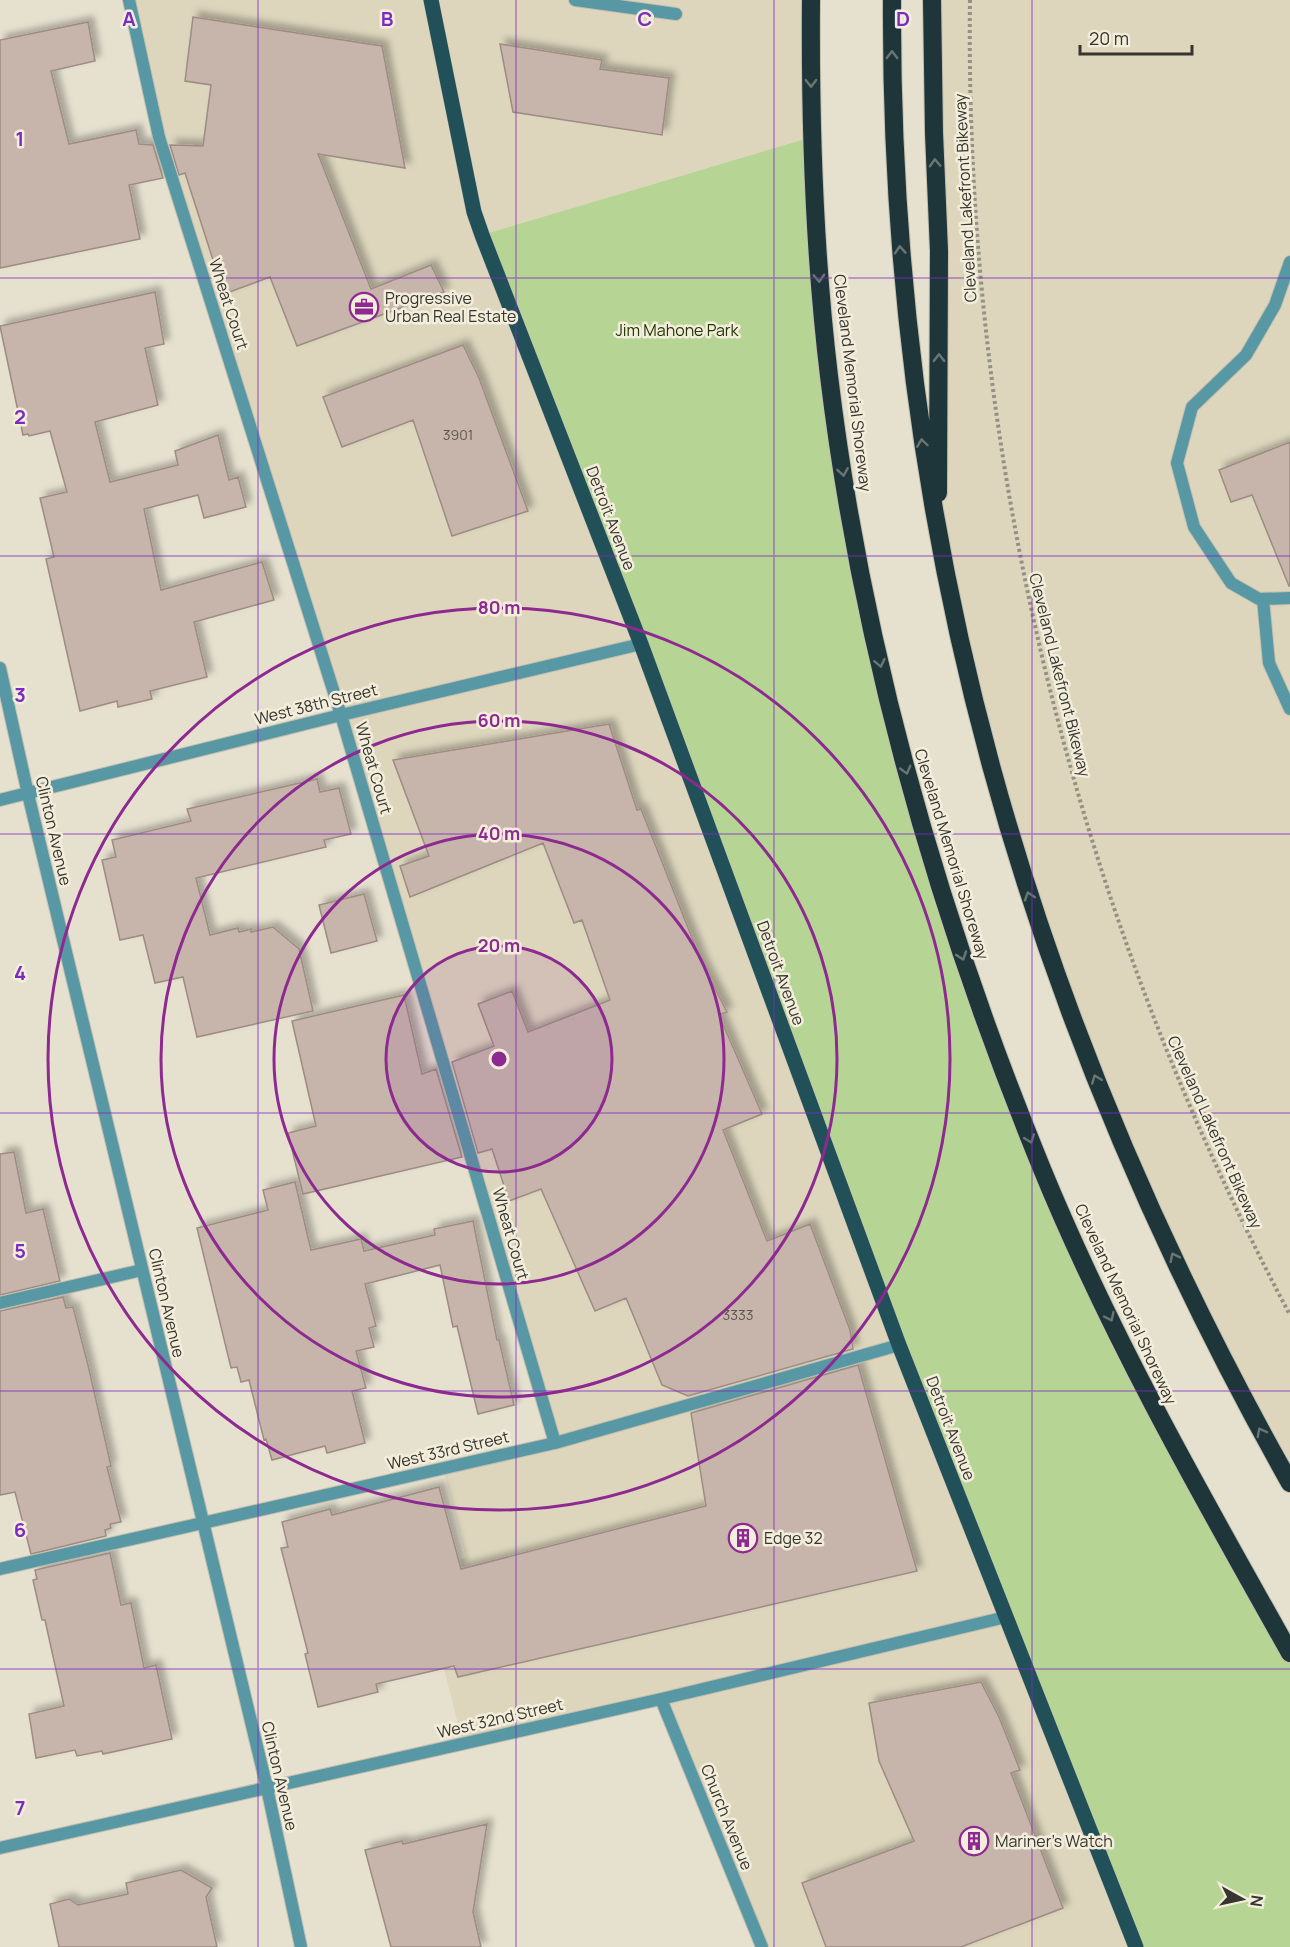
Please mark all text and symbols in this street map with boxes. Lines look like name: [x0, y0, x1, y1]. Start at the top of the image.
text: A: [122, 5, 136, 32]
text: B: [381, 5, 394, 32]
text: C: [638, 5, 652, 32]
text: D: [896, 5, 910, 32]
scale bar: [1080, 18, 1192, 56]
text: 20 m: [1089, 26, 1129, 50]
one-way arrow: [886, 50, 898, 59]
one-way arrow: [804, 79, 817, 88]
street label: Cleveland Lakefront Bikeway: [949, 92, 981, 303]
text: 1: [16, 125, 24, 152]
one-way arrow: [929, 159, 941, 168]
one-way arrow: [894, 245, 907, 254]
street label: Wheat Court: [204, 256, 254, 352]
street label: Cleveland Memorial Shoreway: [829, 273, 877, 494]
one-way arrow: [813, 274, 826, 283]
place label: Progressive Urban Real Estate: [385, 287, 516, 327]
office icon: Progressive Urban Real Estate: [348, 291, 380, 323]
park label: Jim Mahone Park: [615, 319, 740, 341]
one-way arrow: [933, 353, 945, 362]
text: 2: [14, 403, 26, 430]
house number: 3901: [443, 425, 473, 444]
one-way arrow: [917, 439, 929, 448]
street label: Detroit Avenue: [581, 463, 641, 573]
one-way arrow: [836, 466, 849, 476]
street label: Cleveland Lakefront Bikeway: [1024, 571, 1096, 780]
text: 80 m: [478, 595, 520, 619]
one-way arrow: [873, 658, 886, 668]
street label: West 38th Street: [252, 678, 380, 730]
text: 3: [14, 681, 26, 708]
text: 60 m: [478, 708, 520, 732]
street label: Wheat Court: [350, 719, 398, 817]
street label: Cleveland Memorial Shoreway: [909, 746, 995, 963]
one-way arrow: [898, 764, 911, 774]
street label: Clinton Avenue: [31, 774, 77, 888]
text: 40 m: [478, 821, 520, 845]
one-way arrow: [1023, 891, 1036, 902]
street label: Detroit Avenue: [752, 918, 810, 1028]
text: 20 m: [478, 933, 520, 957]
one-way arrow: [955, 950, 967, 961]
text: 4: [14, 959, 26, 986]
street label: Cleveland Lakefront Bikeway: [1162, 1032, 1268, 1233]
centre of rings: [489, 1049, 509, 1069]
one-way arrow: [1090, 1074, 1103, 1085]
one-way arrow: [1023, 1133, 1035, 1144]
street label: Wheat Court: [487, 1185, 535, 1283]
street label: Cleveland Memorial Shoreway: [1070, 1200, 1183, 1408]
text: 5: [14, 1237, 26, 1264]
street label: Clinton Avenue: [144, 1246, 190, 1360]
one-way arrow: [1170, 1253, 1182, 1264]
house number: 3333: [723, 1305, 753, 1324]
one-way arrow: [1102, 1310, 1114, 1321]
street label: Detroit Avenue: [921, 1373, 981, 1483]
street label: West 33rd Street: [385, 1425, 511, 1475]
one-way arrow: [1257, 1428, 1268, 1438]
text: 6: [14, 1516, 26, 1543]
building icon: Edge 32: [727, 1522, 759, 1554]
place label: Edge 32: [764, 1527, 823, 1549]
street label: West 32nd Street: [435, 1693, 565, 1743]
street label: Clinton Avenue: [257, 1719, 303, 1833]
street label: Church Avenue: [696, 1761, 758, 1873]
text: 7: [15, 1794, 25, 1821]
building icon: Mariner's Watch: [958, 1825, 990, 1857]
place label: Mariner's Watch: [995, 1830, 1113, 1852]
north arrow: [1212, 1869, 1272, 1929]
text: N: [1245, 1894, 1269, 1908]

